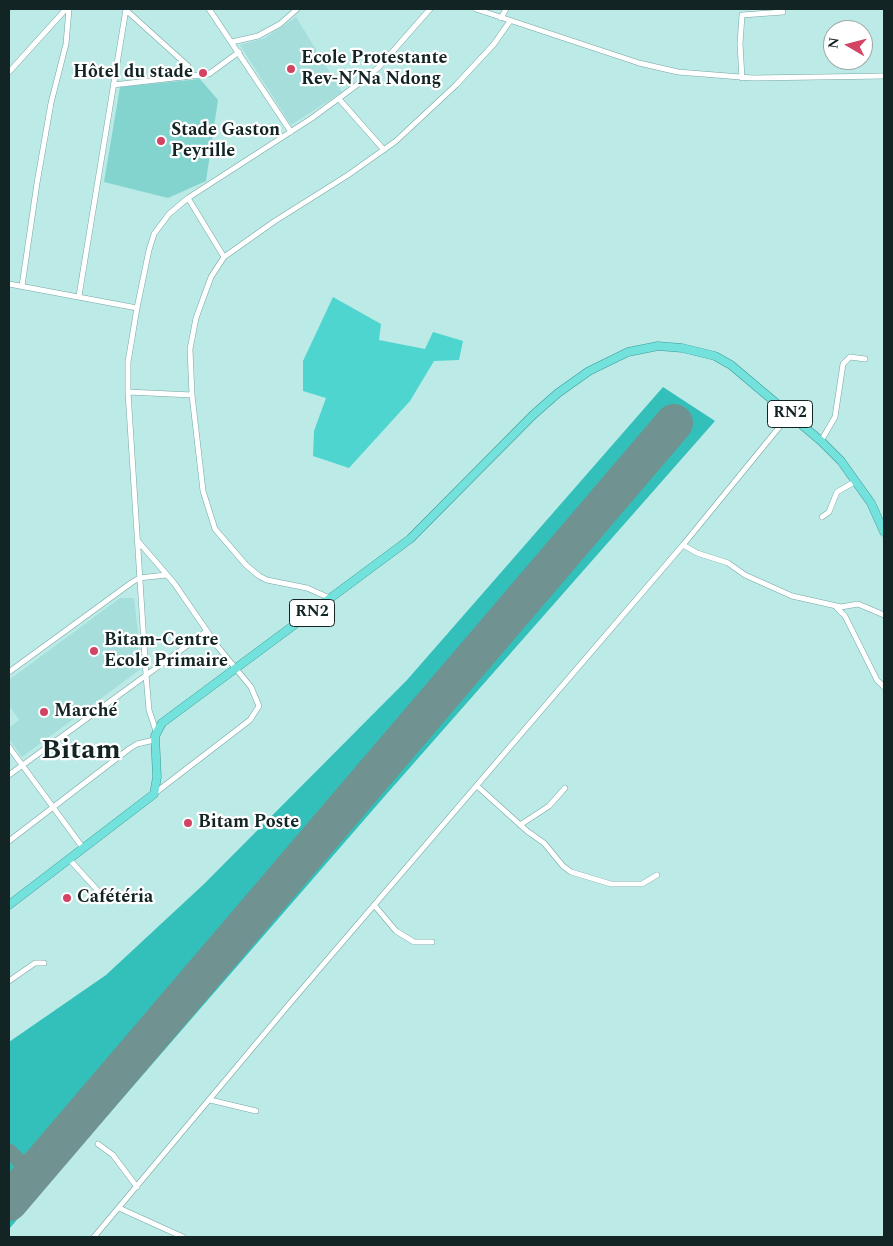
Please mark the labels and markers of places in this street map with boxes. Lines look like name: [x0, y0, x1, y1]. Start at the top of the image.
place label: Ecole Protestante Rev-N’Na Ndong: [301, 48, 447, 90]
place label: Hôtel du stade: [73, 62, 193, 84]
marker: Ecole Protestante Rev-N’Na Ndong: [285, 63, 297, 75]
marker: Hôtel du stade: [197, 67, 209, 79]
place label: Stade Gaston Peyrille: [171, 120, 280, 162]
marker: Stade Gaston Peyrille: [155, 135, 167, 147]
place label: Bitam-Centre Ecole Primaire: [104, 630, 228, 672]
marker: Bitam-Centre Ecole Primaire: [88, 645, 100, 657]
place label: Marché: [54, 701, 117, 723]
marker: Marché: [38, 706, 50, 718]
place label: Bitam Poste: [198, 812, 299, 834]
marker: Bitam Poste: [182, 817, 194, 829]
place label: Cafétéria: [77, 887, 153, 909]
marker: Cafétéria: [61, 892, 73, 904]

